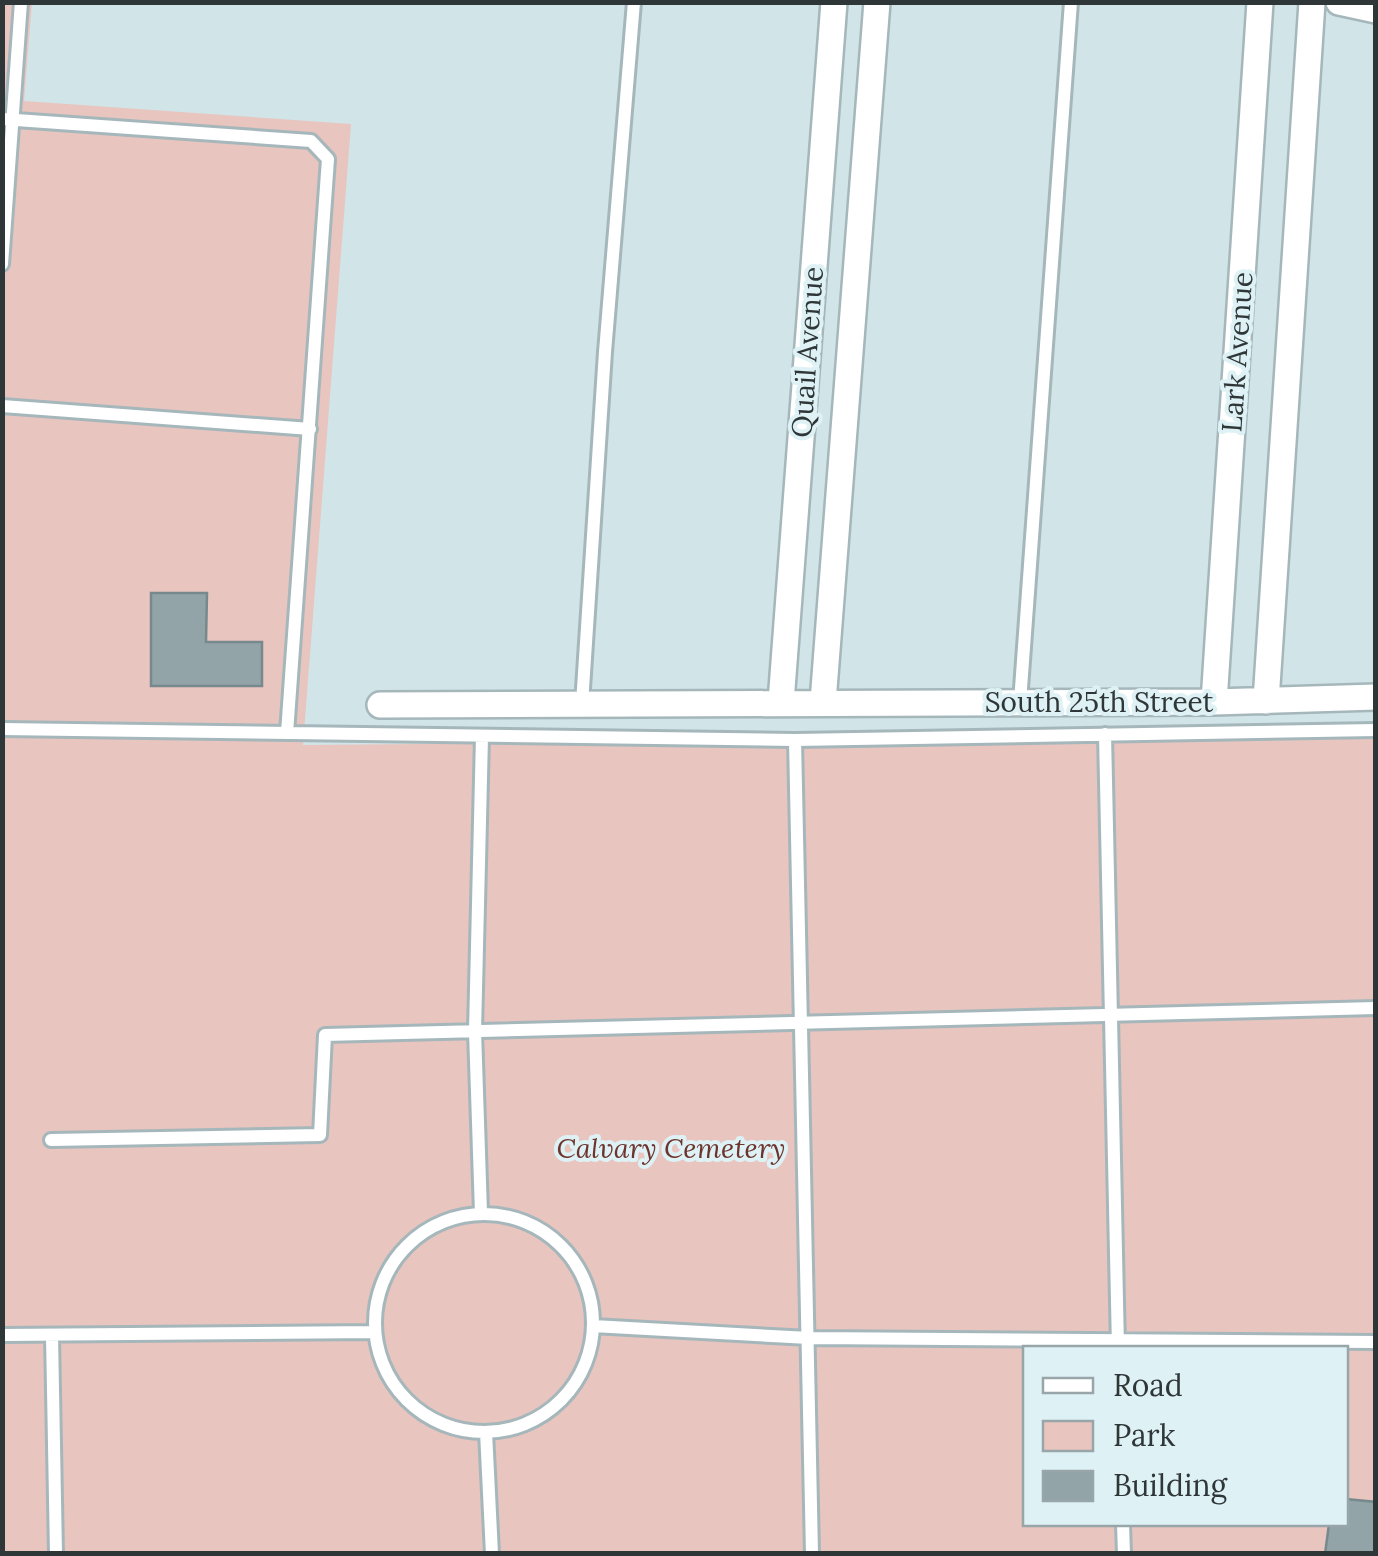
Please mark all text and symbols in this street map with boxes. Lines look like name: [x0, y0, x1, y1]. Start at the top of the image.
street label: Quail Avenue: [783, 265, 831, 439]
street label: Lark Avenue: [1213, 271, 1261, 433]
street label: South 25th Street: [985, 684, 1213, 720]
park label: Calvary Cemetery: [557, 1130, 785, 1166]
legend: [1023, 1346, 1348, 1526]
text: Road: [1113, 1366, 1183, 1404]
text: Park: [1113, 1416, 1175, 1454]
text: Building: [1113, 1466, 1229, 1505]

